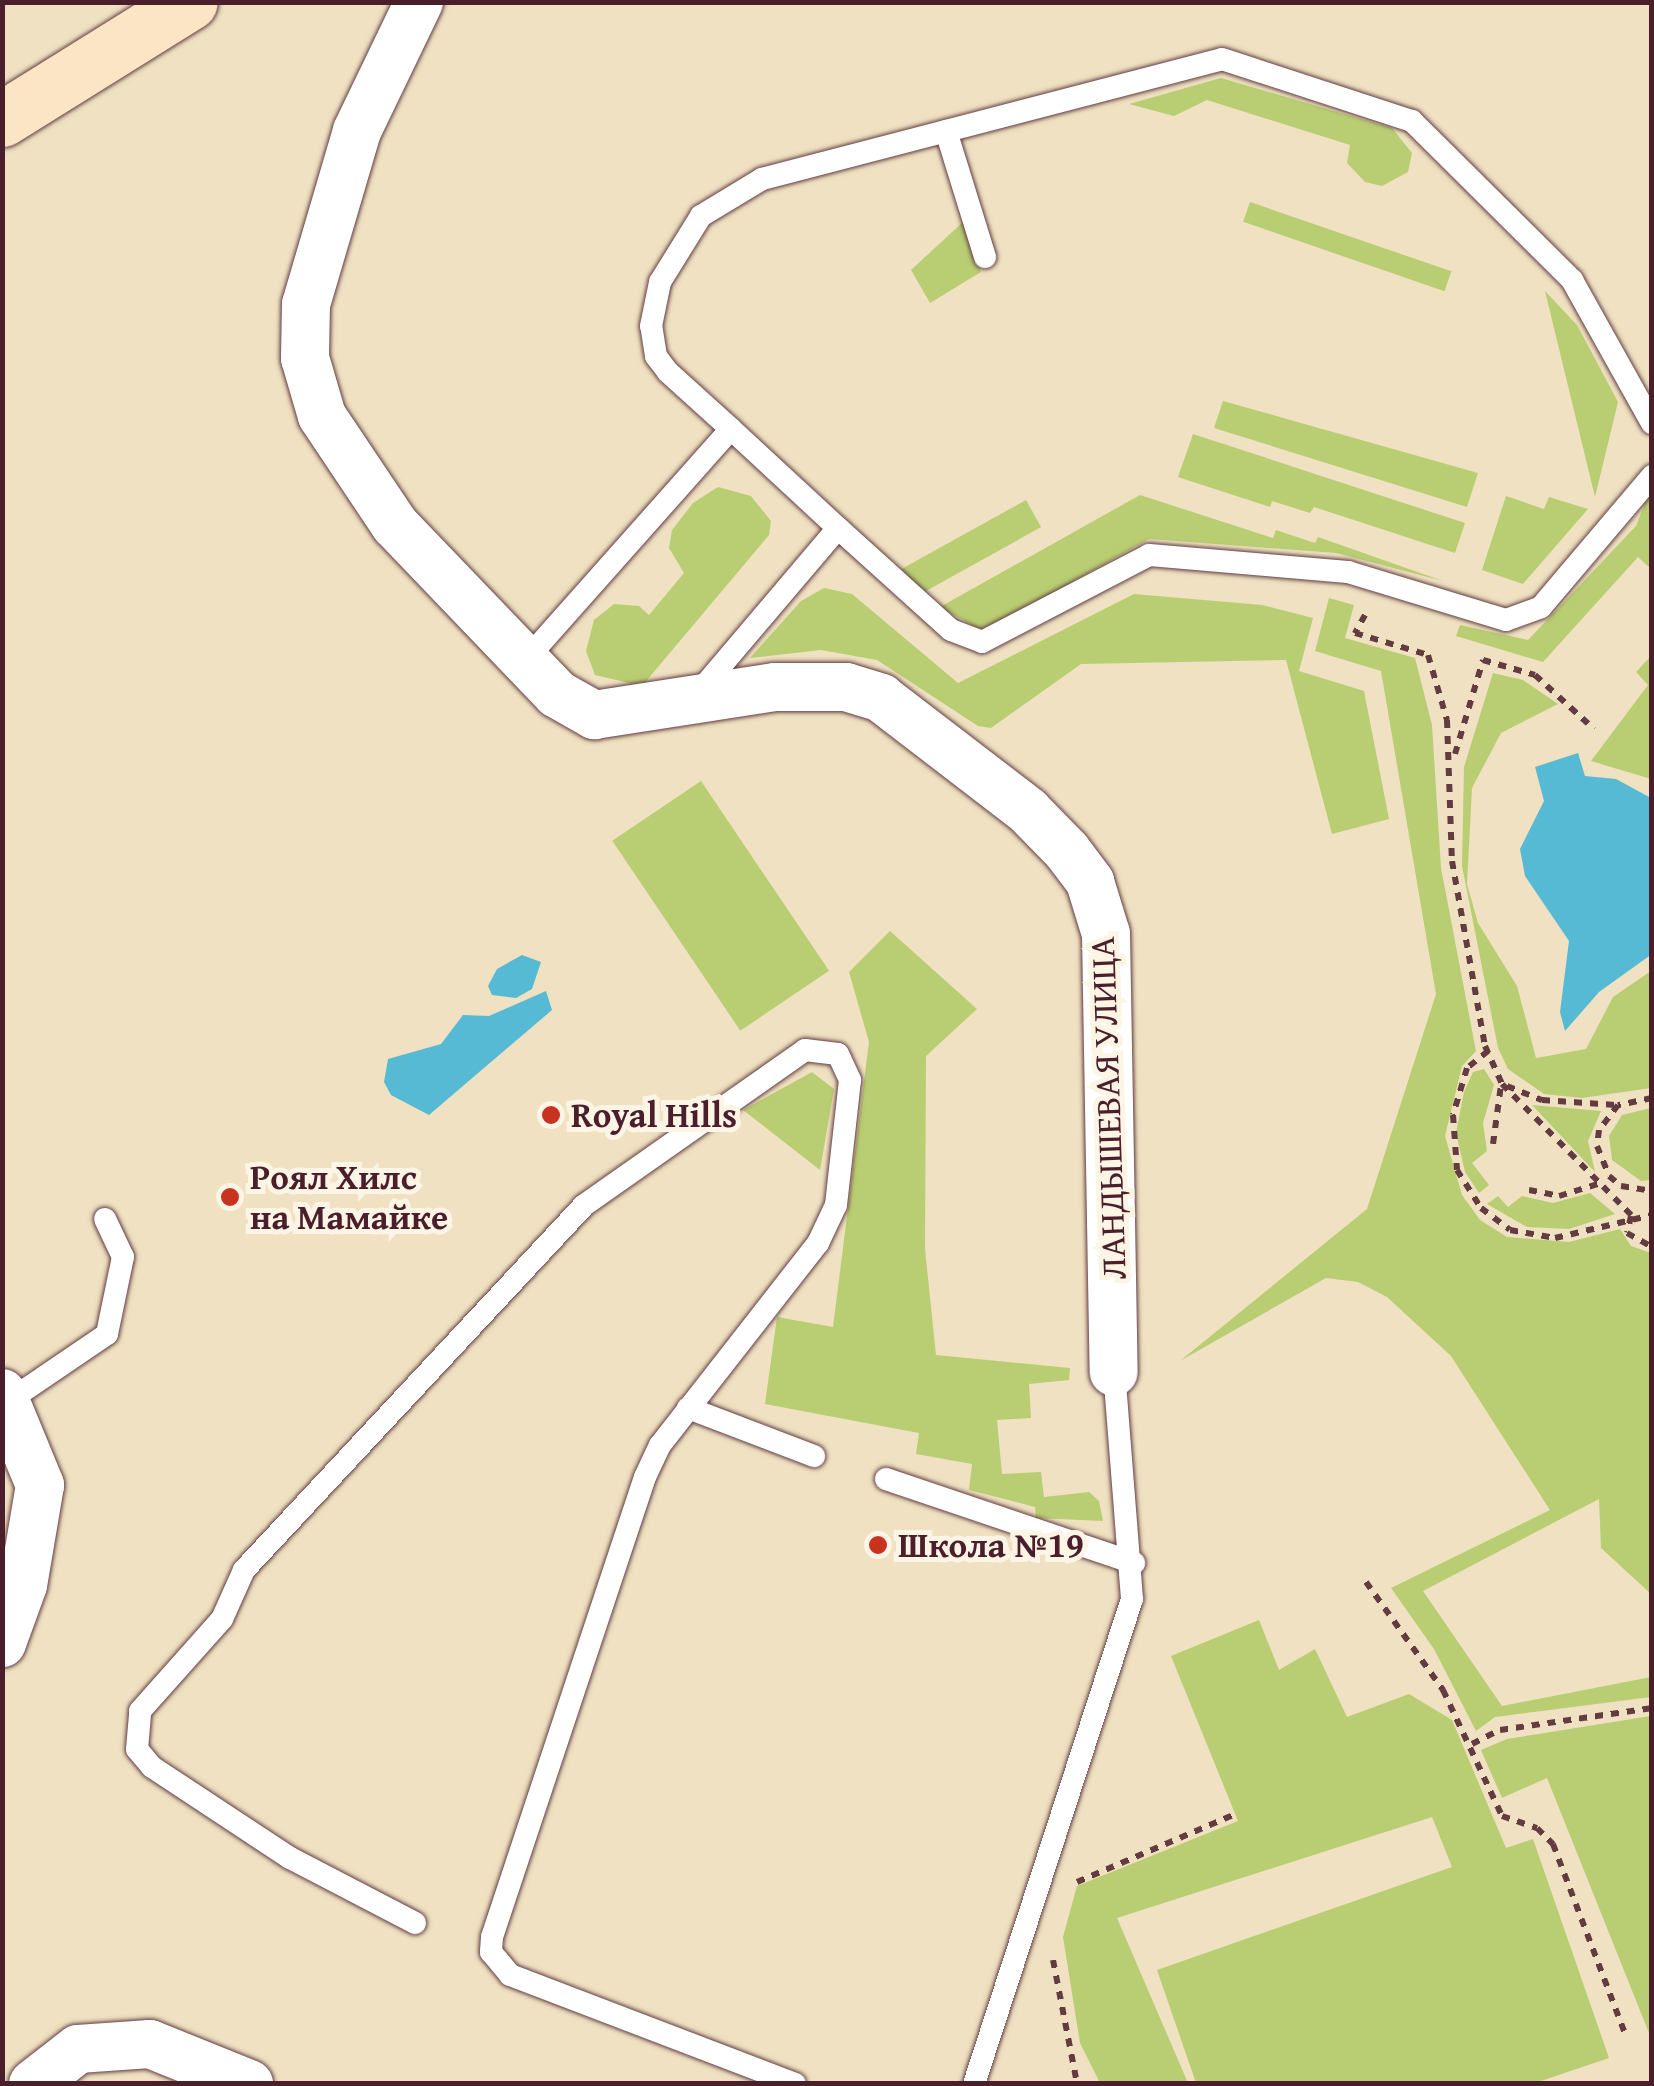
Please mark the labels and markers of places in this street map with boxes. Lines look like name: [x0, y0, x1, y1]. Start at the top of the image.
place label: Royal Hills: [571, 1094, 737, 1136]
marker: Royal Hills: [540, 1104, 562, 1126]
place label: Роял Хилс на Мамайке: [250, 1156, 448, 1238]
marker: Роял Хилс на Мамайке: [219, 1186, 241, 1208]
place label: Школа №19: [898, 1524, 1084, 1566]
marker: Школа №19: [867, 1534, 889, 1556]

